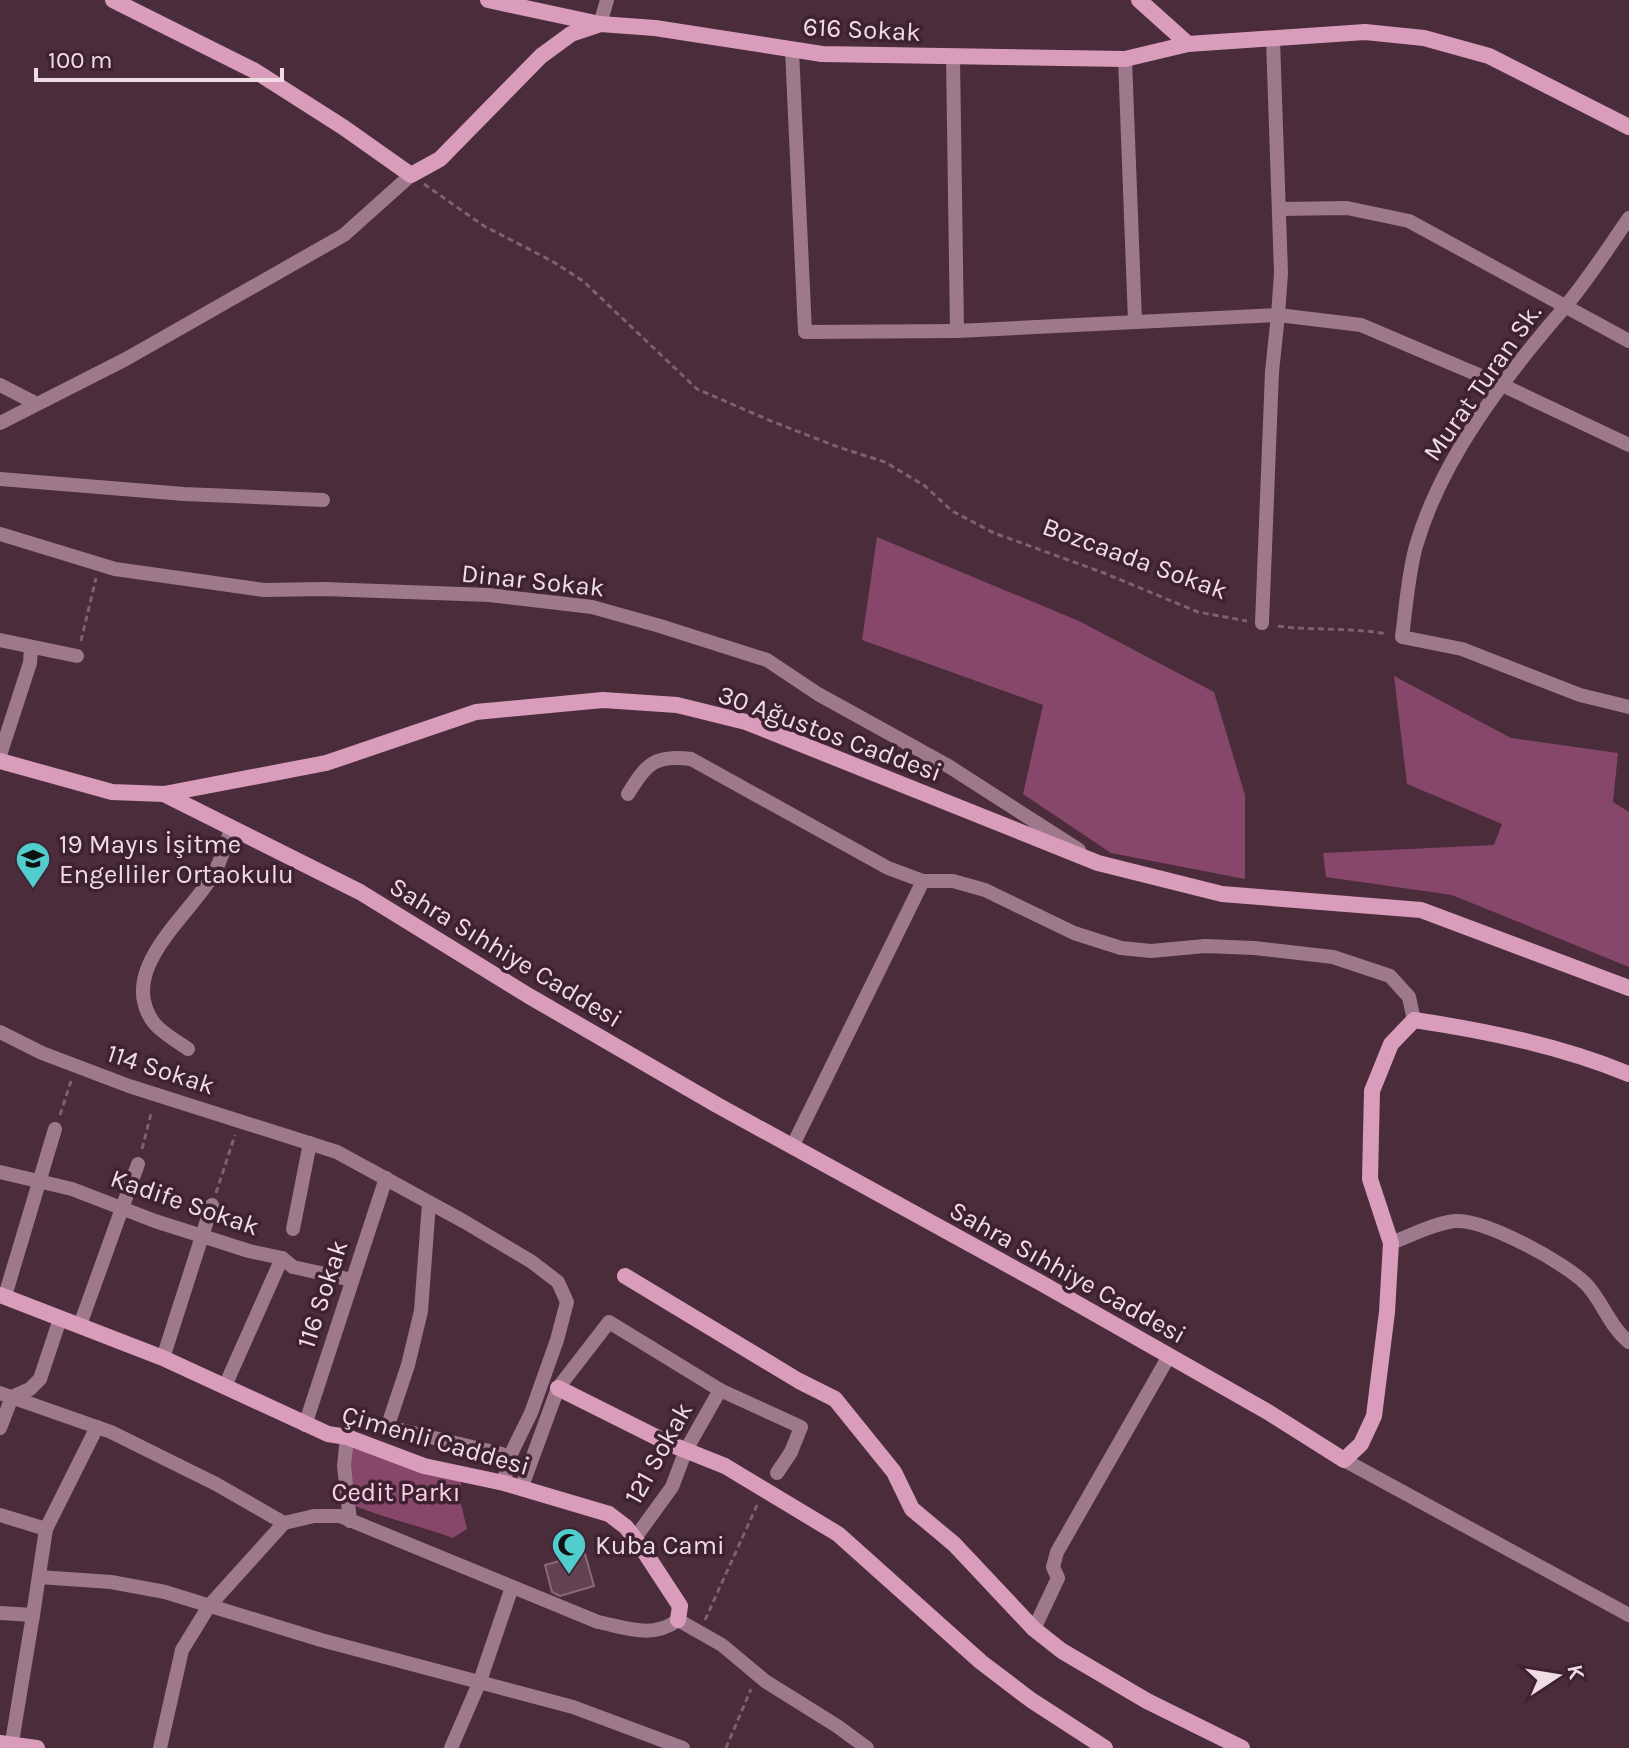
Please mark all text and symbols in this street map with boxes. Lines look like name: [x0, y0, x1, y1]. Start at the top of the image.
street label: 616 Sokak: [802, 11, 922, 48]
scale bar: [36, 32, 282, 82]
text: 100 m: [48, 46, 113, 74]
street label: Murat Turan Sk.: [1417, 298, 1548, 467]
street label: Bozcaada Sokak: [1038, 511, 1231, 606]
street label: Dinar Sokak: [460, 558, 606, 603]
street label: 30 Ağustos Caddesi: [714, 679, 946, 788]
place label: 19 Mayıs İşitme Engelliler Ortaokulu: [59, 829, 294, 890]
school or university icon: 19 Mayıs İşitme Engelliler Ortaokulu: [14, 840, 52, 890]
street label: Sahra Sıhhiye Caddesi: [384, 871, 628, 1034]
street label: 114 Sokak: [103, 1038, 219, 1101]
street label: Kadife Sokak: [106, 1163, 263, 1242]
street label: Sahra Sıhhiye Caddesi: [944, 1194, 1191, 1350]
street label: 116 Sokak: [290, 1236, 354, 1352]
street label: 121 Sokak: [618, 1397, 699, 1510]
street label: Çimenli Caddesi: [338, 1399, 533, 1482]
park label: Cedit Parkı: [332, 1477, 460, 1508]
mosque icon: Kuba Cami: [550, 1526, 588, 1576]
place label: Kuba Cami: [595, 1530, 725, 1561]
north arrow: [1517, 1636, 1597, 1716]
text: K: [1561, 1662, 1590, 1682]

